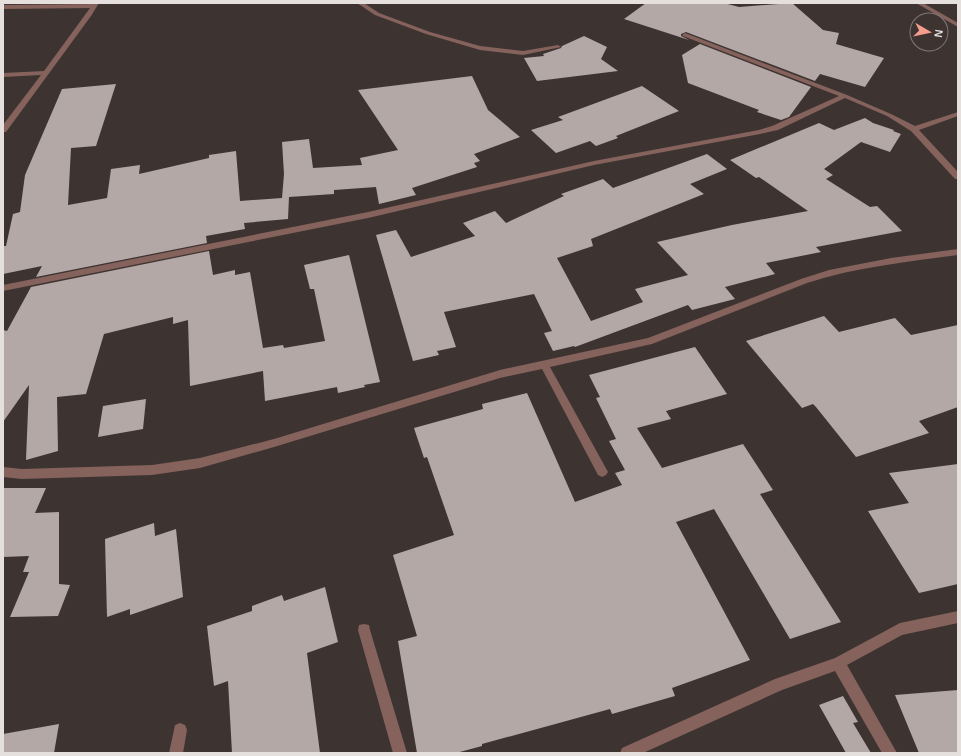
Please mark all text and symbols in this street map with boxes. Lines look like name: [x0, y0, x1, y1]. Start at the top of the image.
north arrow: [909, 12, 949, 52]
text: N: [932, 29, 945, 38]

